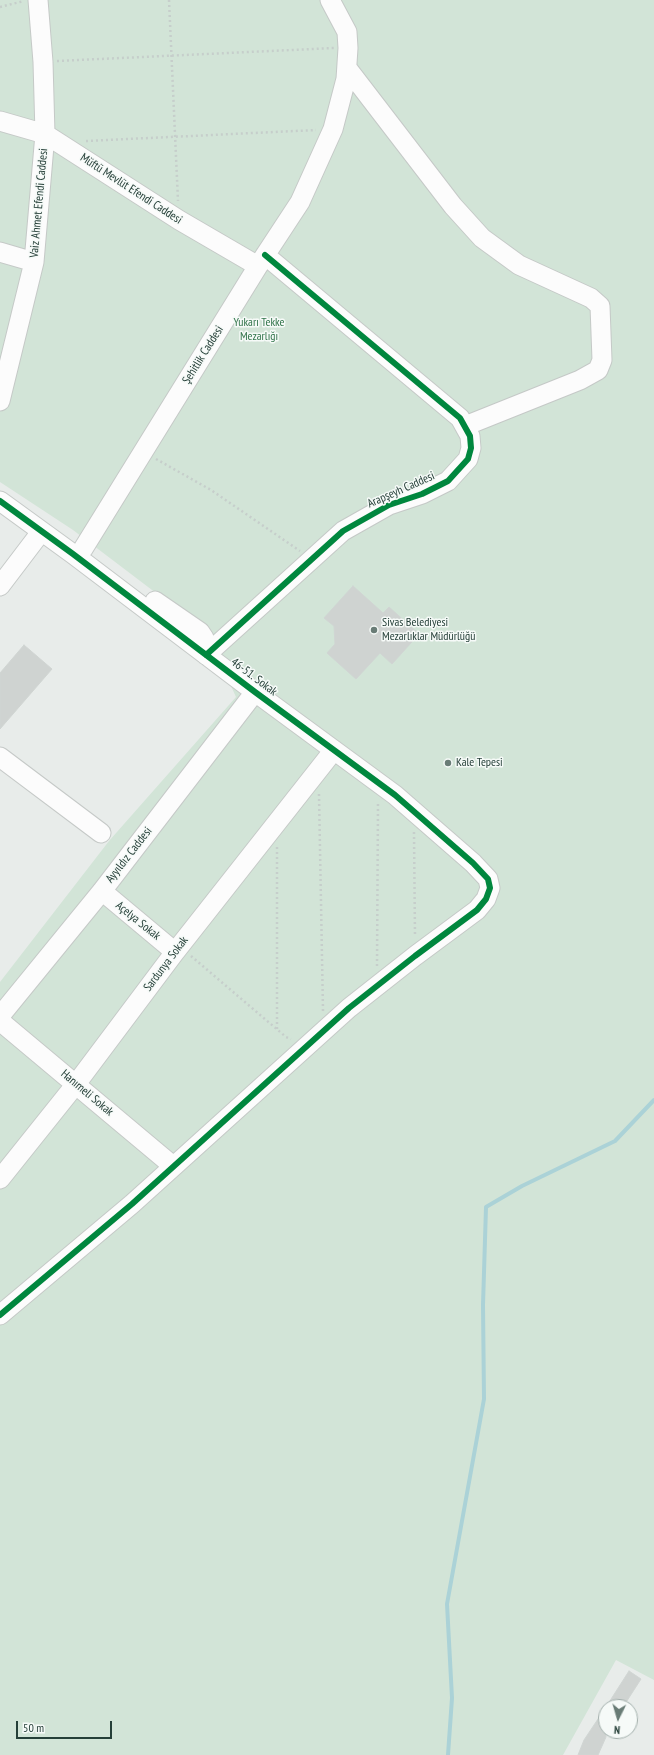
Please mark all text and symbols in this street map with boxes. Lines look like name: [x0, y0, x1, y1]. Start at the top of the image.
street label: Vaiz Ahmet Efendi Caddesi: [27, 148, 51, 258]
street label: Müftü Mevlüt Efendi Caddesi: [77, 151, 185, 227]
park label: Yukarı Tekke Mezarlığı: [233, 316, 285, 344]
street label: Şehitlik Caddesi: [179, 323, 227, 387]
street label: Arapşeyh Caddesi: [365, 469, 437, 511]
place label: Sivas Belediyesi Mezarlıklar Müdürlüğü: [382, 616, 475, 644]
marker: Sivas Belediyesi Mezarlıklar Müdürlüğü: [369, 625, 379, 635]
street label: 46-51. Sokak: [228, 655, 280, 699]
place label: Kale Tepesi: [456, 756, 503, 770]
marker: Kale Tepesi: [443, 758, 453, 768]
street label: Ayyıldız Caddesi: [103, 824, 155, 886]
street label: Açelya Sokak: [113, 899, 163, 943]
street label: Sardunya Sokak: [141, 934, 191, 994]
street label: Hanımeli Sokak: [58, 1067, 116, 1119]
north arrow: [598, 1699, 638, 1739]
scale bar: [18, 1713, 114, 1739]
text: 50 m: [23, 1720, 44, 1735]
text: N: [613, 1723, 621, 1737]

